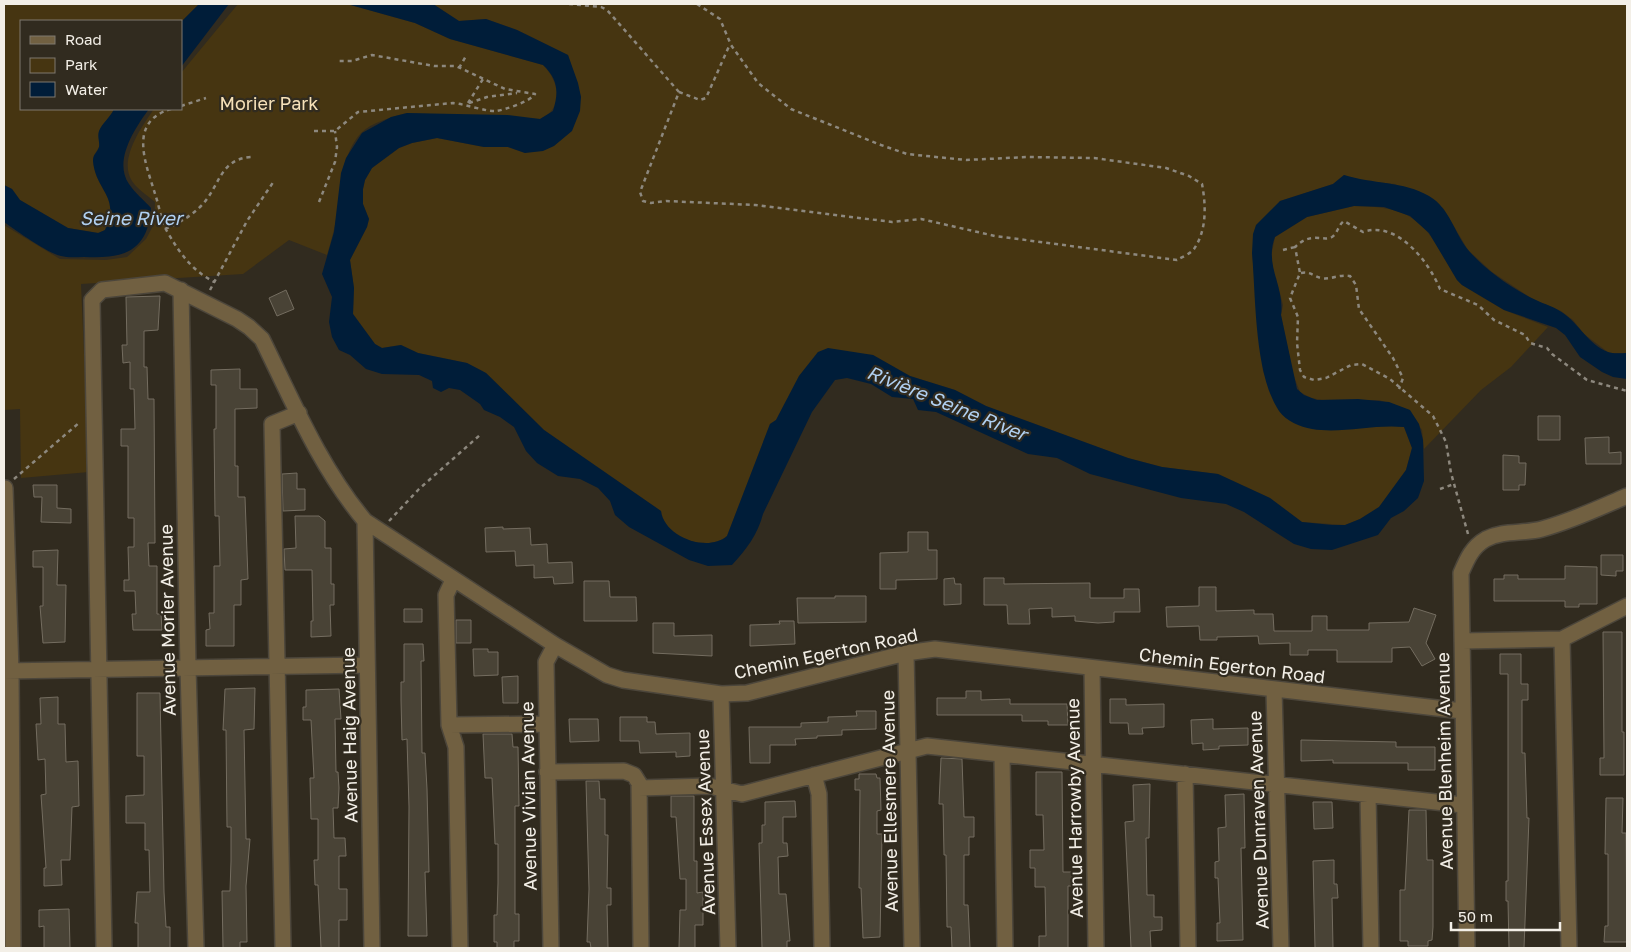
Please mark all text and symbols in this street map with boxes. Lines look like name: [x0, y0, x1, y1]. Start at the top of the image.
legend: [20, 20, 182, 110]
text: Road: [65, 30, 102, 48]
text: Park: [65, 55, 98, 73]
text: Water: [65, 80, 108, 98]
park label: Morier Park: [219, 92, 319, 114]
water label: Seine River: [80, 206, 185, 229]
water label: Rivière Seine River: [864, 360, 1033, 446]
street label: Avenue Morier Avenue: [154, 524, 180, 716]
street label: Chemin Egerton Road: [732, 623, 920, 683]
street label: Chemin Egerton Road: [1138, 643, 1326, 687]
street label: Avenue Haig Avenue: [336, 647, 362, 823]
street label: Avenue Blenheim Avenue: [1431, 652, 1457, 870]
street label: Avenue Ellesmere Avenue: [876, 690, 902, 912]
street label: Avenue Harrowby Avenue: [1061, 698, 1087, 918]
street label: Avenue Vivian Avenue: [515, 701, 541, 891]
street label: Avenue Dunraven Avenue: [1243, 710, 1273, 930]
street label: Avenue Essex Avenue: [691, 729, 719, 915]
scale bar: [1451, 900, 1560, 932]
text: 50 m: [1458, 907, 1493, 925]

